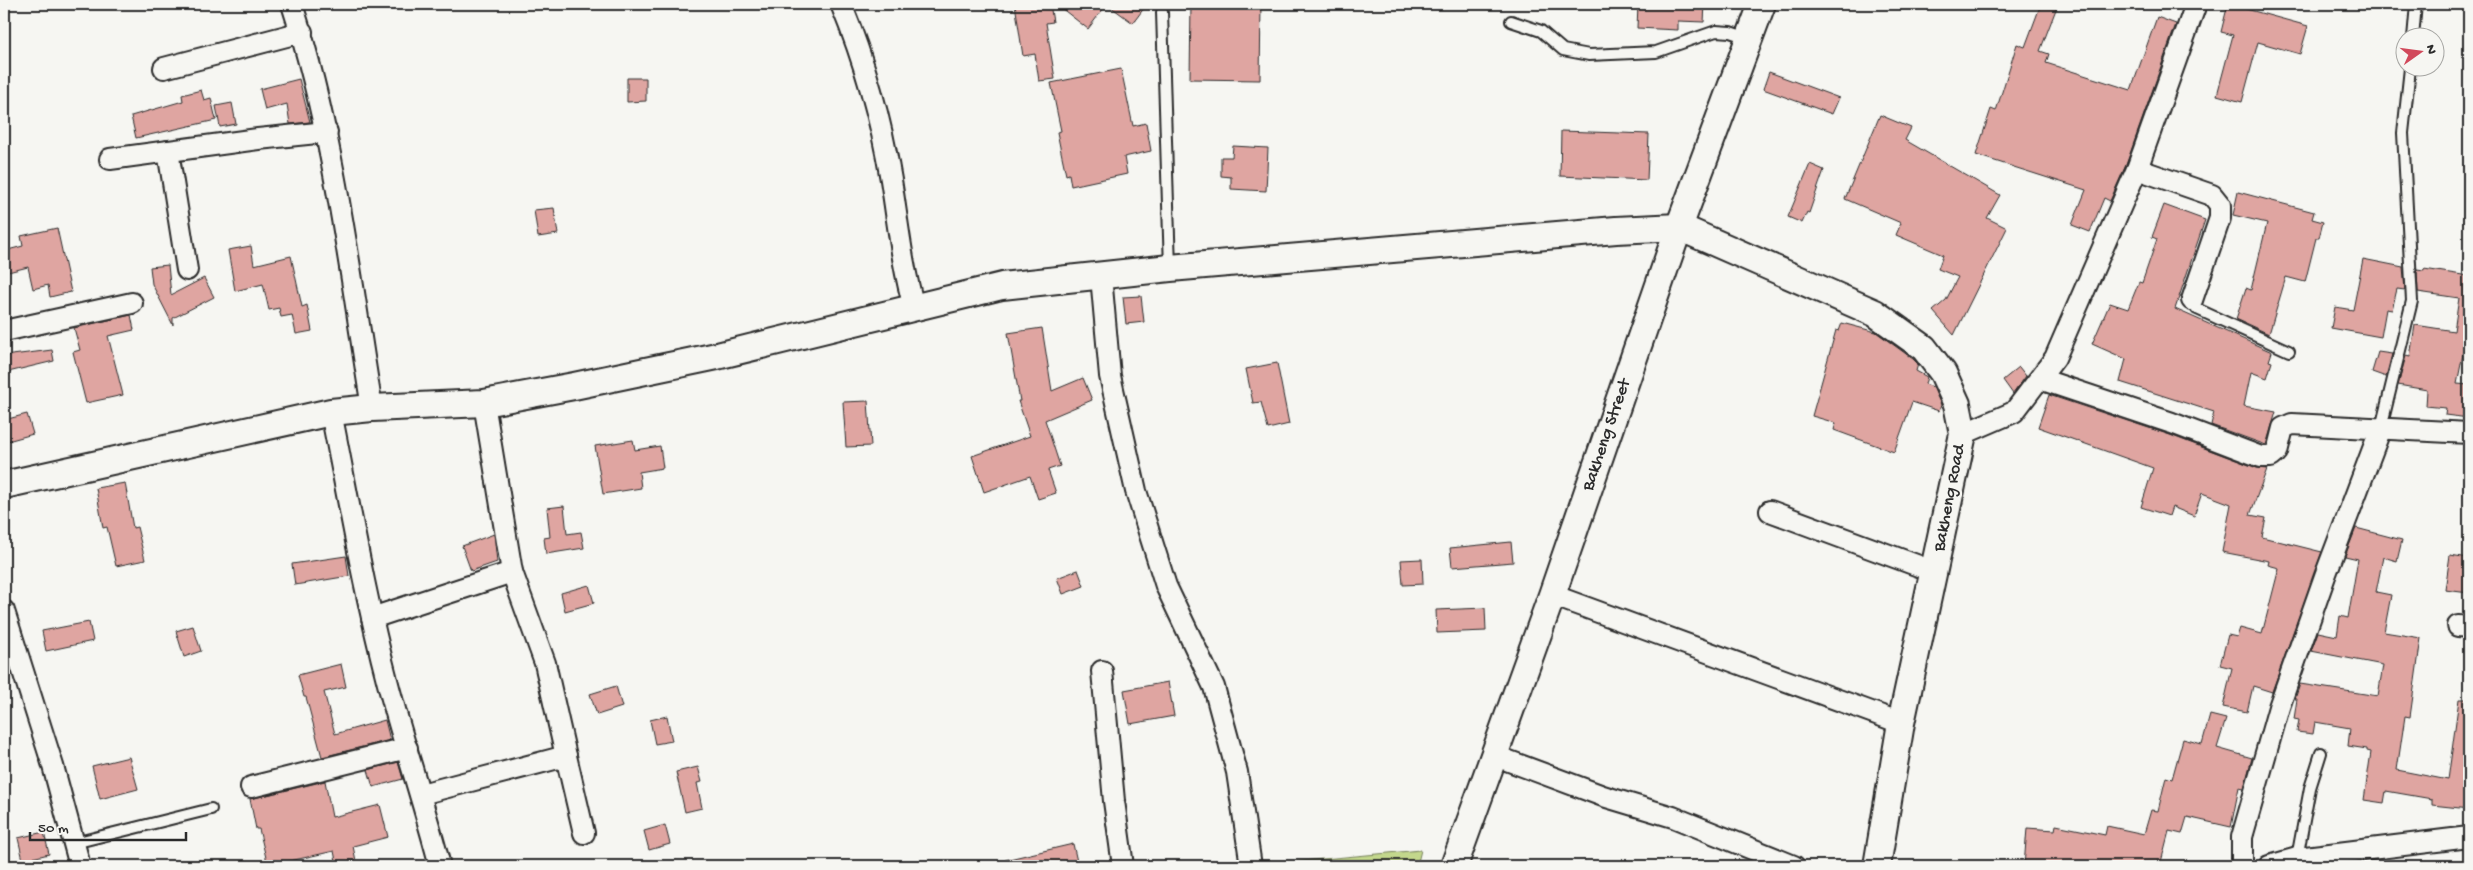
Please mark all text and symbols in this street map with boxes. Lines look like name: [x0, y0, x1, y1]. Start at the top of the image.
north arrow: [2396, 28, 2446, 78]
text: N: [2421, 43, 2440, 56]
street label: Bakheng Street: [1578, 375, 1637, 495]
street label: Bakheng Road: [1929, 441, 1971, 554]
scale bar: [30, 810, 186, 842]
text: 50 m: [38, 820, 69, 838]

